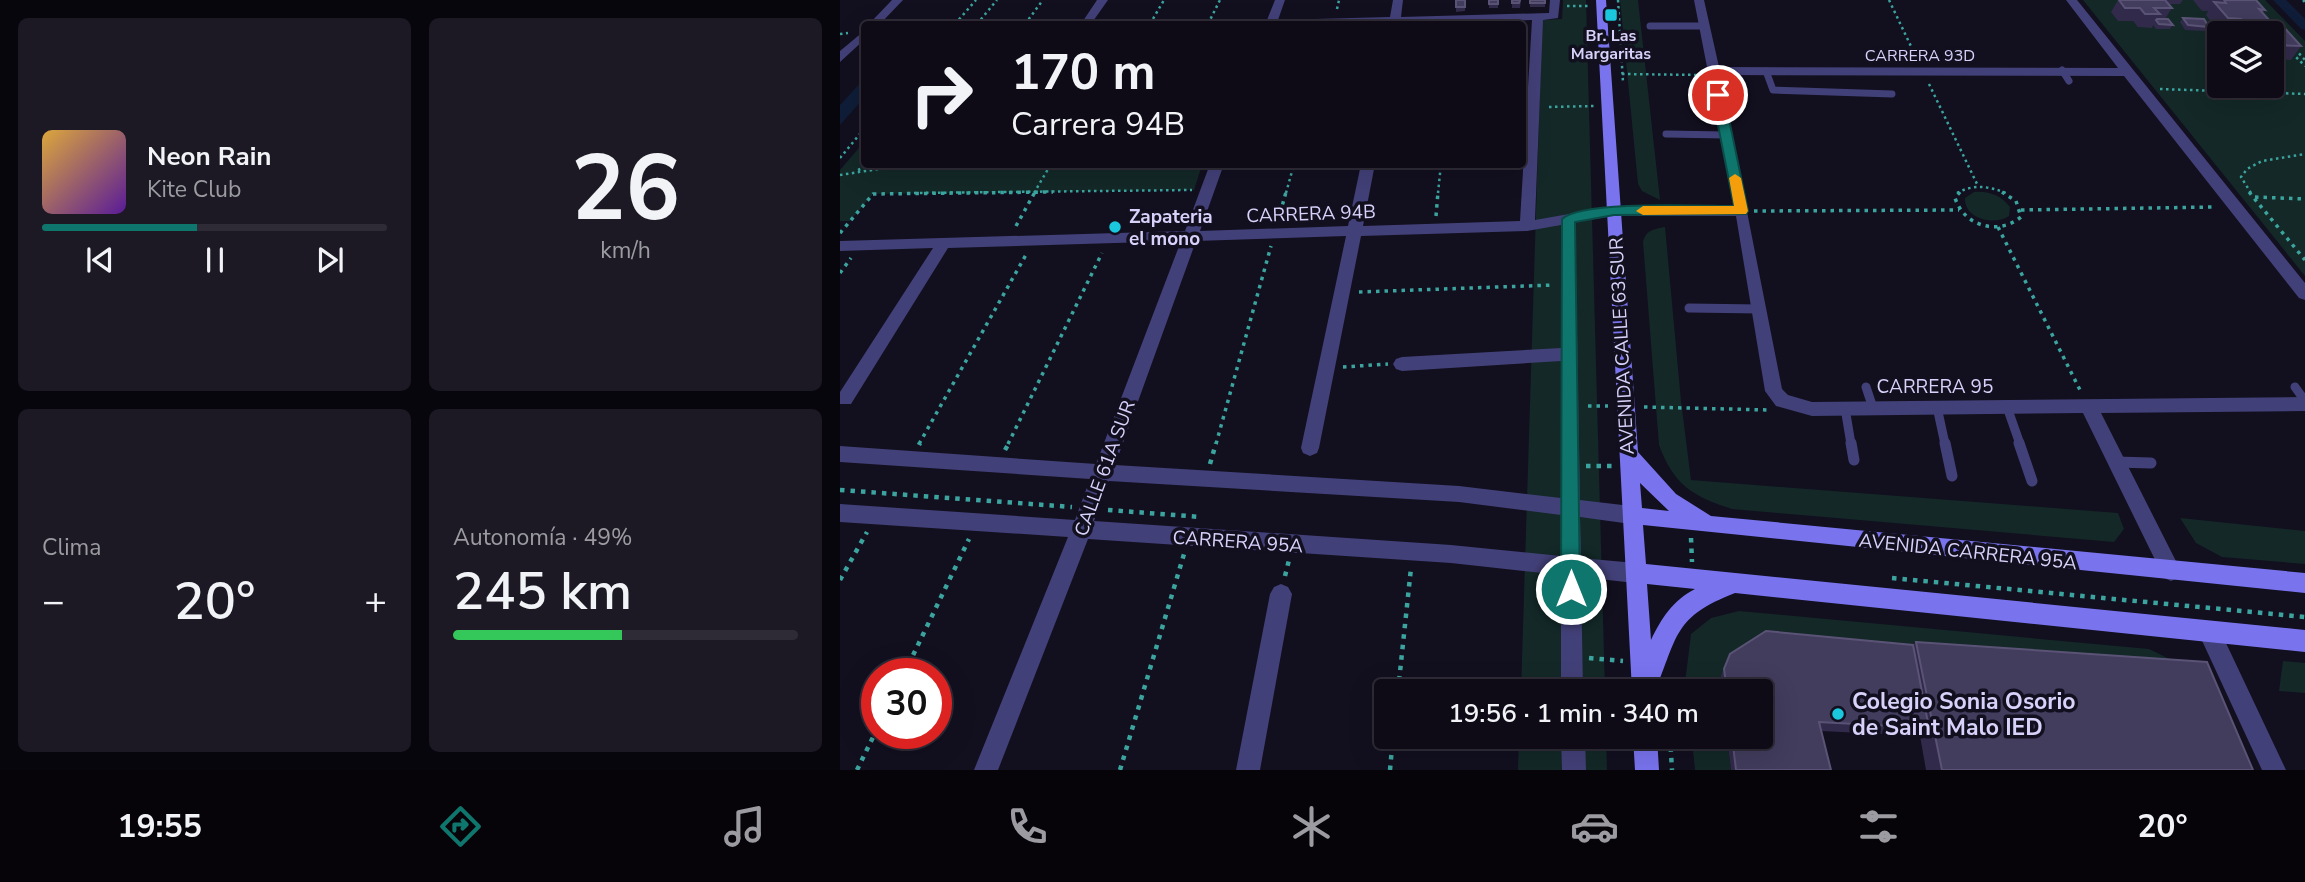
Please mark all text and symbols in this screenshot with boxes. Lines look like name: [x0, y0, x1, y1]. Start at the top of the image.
marker: Br. Las Margaritas: [1603, 7, 1619, 23]
map controls: [2207, 21, 2284, 98]
button: layers: [2207, 21, 2284, 98]
place label: Br. Las Margaritas: [1571, 25, 1651, 65]
text: 170 m: [1011, 39, 1155, 106]
street label: CARRERA 93D: [1865, 45, 1975, 67]
icon: right: [896, 49, 987, 140]
pin: [1688, 65, 1748, 125]
icon: arrive: [1699, 76, 1737, 114]
text: Carrera 94B: [1011, 103, 1185, 146]
text: 26: [571, 127, 680, 251]
text: Neon Rain: [147, 139, 272, 174]
text: Kite Club: [147, 174, 241, 205]
street label: CARRERA 94B: [1246, 199, 1376, 229]
place label: Zapateria el mono: [1129, 204, 1213, 252]
marker: Zapateria el mono: [1107, 219, 1123, 235]
text: km/h: [600, 235, 651, 266]
street label: AVENIDA CALLE 63 SUR: [1603, 236, 1641, 455]
icon: previous: [81, 241, 119, 279]
icon: pause: [196, 241, 234, 279]
icon: next: [311, 241, 349, 279]
street label: CARRERA 95: [1877, 374, 1993, 400]
street label: CALLE 61A SUR: [1068, 397, 1142, 540]
text: Autonomía · 49%: [453, 522, 633, 553]
street label: CARRERA 95A: [1172, 524, 1304, 560]
street label: AVENIDA CARRERA 95A: [1858, 528, 2078, 576]
text: Clima: [42, 532, 102, 563]
position arrow: [1534, 552, 1608, 626]
text: 245 km: [453, 556, 632, 627]
text: 20°: [174, 566, 255, 637]
text: −: [42, 576, 65, 627]
text: +: [364, 576, 387, 627]
speed limit sign: 30: [861, 658, 952, 749]
place label: Colegio Sonia Osorio de Saint Malo IED: [1852, 686, 2076, 743]
text: 19:56 · 1 min · 340 m: [1448, 696, 1699, 731]
marker: Colegio Sonia Osorio de Saint Malo IED: [1830, 706, 1846, 722]
icon: directions: [436, 802, 485, 851]
icon: music: [720, 802, 769, 851]
icon: phone: [1003, 802, 1052, 851]
icon: climate: [1287, 802, 1336, 851]
icon: car: [1570, 802, 1619, 851]
icon: filters: [1854, 802, 1903, 851]
text: 19:55: [117, 805, 202, 848]
text: 20°: [2137, 805, 2188, 848]

